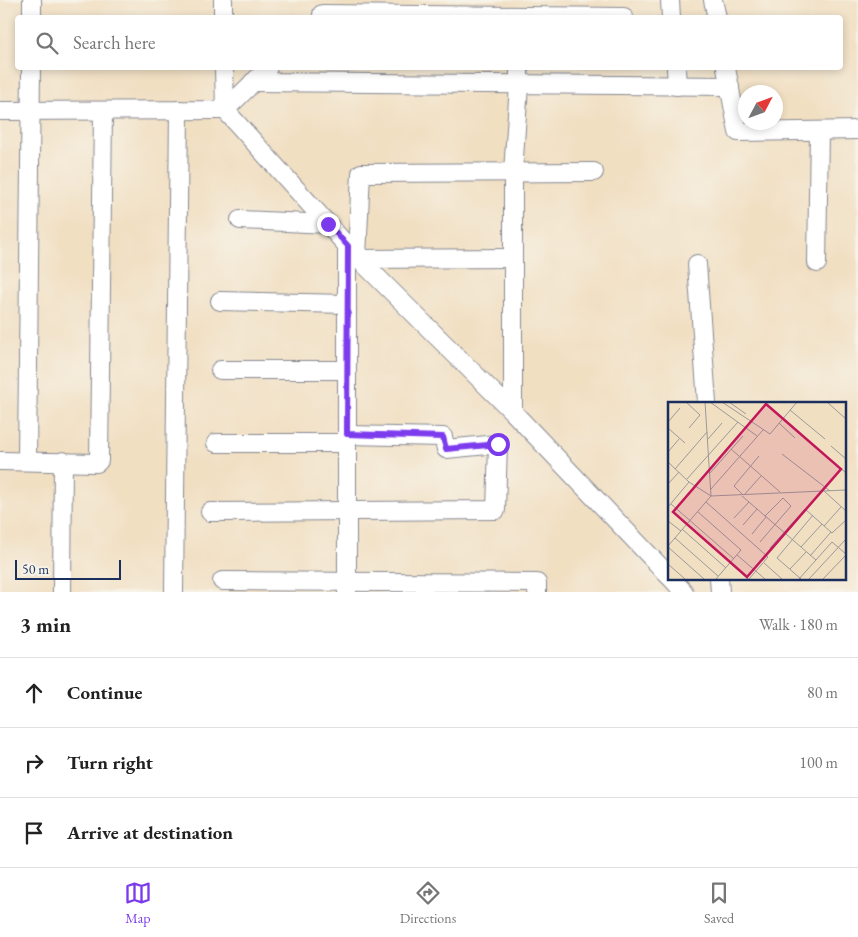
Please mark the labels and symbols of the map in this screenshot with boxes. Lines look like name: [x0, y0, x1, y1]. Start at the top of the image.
north arrow: [738, 85, 783, 130]
route end: [317, 213, 340, 236]
inset map: [668, 402, 846, 580]
route start: [487, 433, 510, 456]
scale bar: [15, 557, 121, 580]

